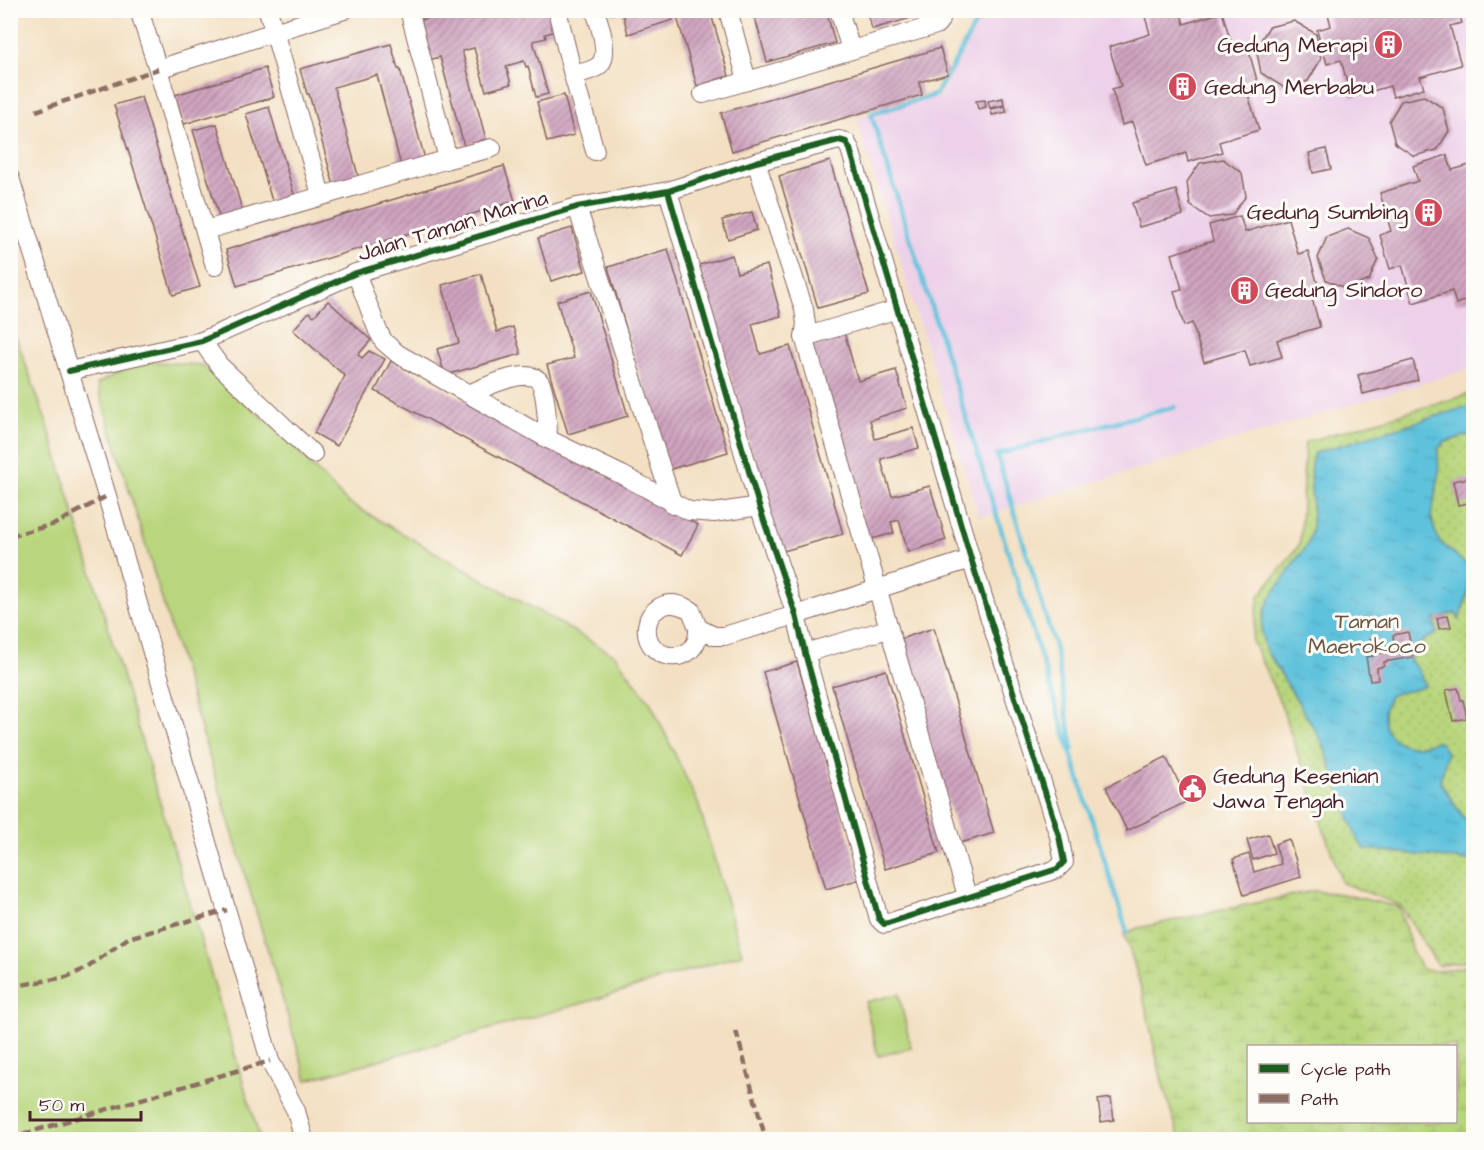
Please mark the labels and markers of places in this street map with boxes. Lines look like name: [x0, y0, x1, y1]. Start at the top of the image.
building icon: Gedung Merapi: [1372, 29, 1404, 61]
place label: Gedung Merapi: [1217, 30, 1367, 62]
building icon: Gedung Merbabu: [1167, 71, 1199, 103]
place label: Gedung Merbabu: [1204, 72, 1374, 104]
building icon: Gedung Sumbing: [1413, 196, 1445, 228]
place label: Gedung Sumbing: [1247, 197, 1408, 229]
building icon: Gedung Sindoro: [1228, 274, 1260, 306]
place label: Gedung Sindoro: [1265, 275, 1423, 307]
place label: Gedung Kesenian Jawa Tengah: [1213, 761, 1378, 818]
public building icon: Gedung Kesenian Jawa Tengah: [1176, 773, 1208, 805]

